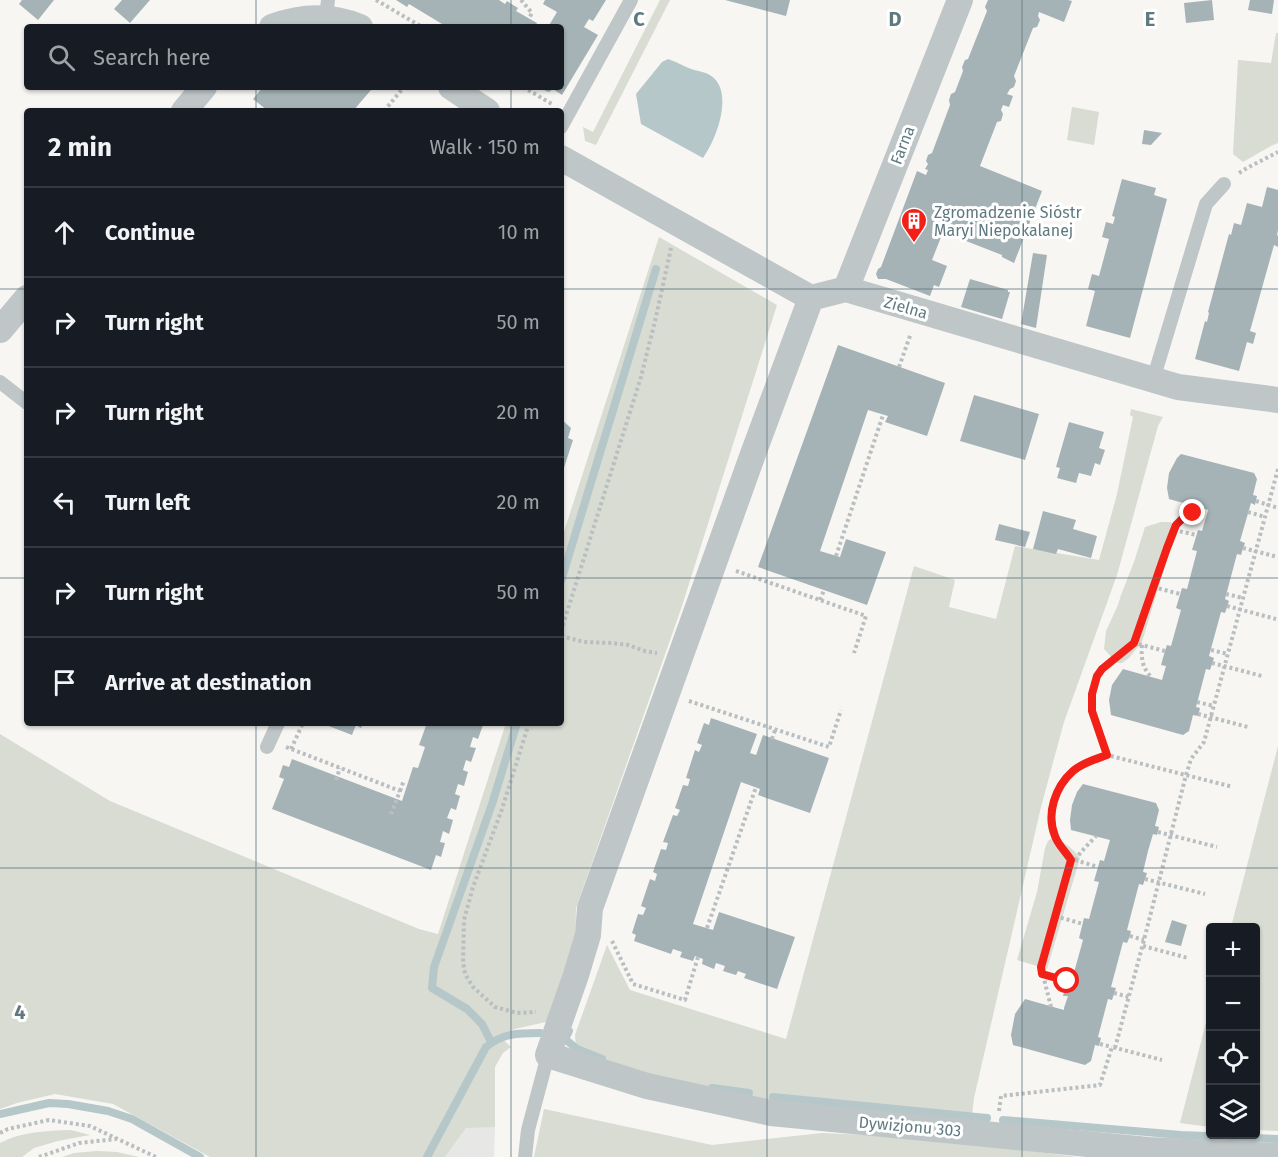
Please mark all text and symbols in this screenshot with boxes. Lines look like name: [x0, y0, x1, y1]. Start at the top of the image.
text: C: [633, 7, 645, 31]
text: D: [888, 7, 902, 31]
text: E: [1145, 7, 1155, 31]
search box: [24, 24, 564, 90]
icon: search: [45, 41, 78, 74]
text: Search here: [93, 44, 211, 71]
street label: Farna: [886, 123, 918, 167]
text: 2 min: [48, 132, 112, 163]
text: Walk · 150 m: [430, 135, 540, 159]
place label: Zgromadzenie Sióstr Maryi Niepokalanej: [934, 203, 1083, 240]
building icon: Zgromadzenie Sióstr Maryi Niepokalanej: [899, 206, 929, 244]
icon: ahead: [48, 216, 81, 249]
text: Continue: [105, 219, 195, 246]
text: 10 m: [498, 220, 540, 244]
street label: Zielna: [882, 292, 930, 323]
icon: right: [48, 306, 81, 339]
text: Turn right: [105, 309, 204, 336]
text: 50 m: [496, 310, 540, 334]
icon: right: [48, 396, 81, 429]
text: Turn right: [105, 399, 204, 426]
text: 20 m: [497, 400, 540, 424]
icon: left: [48, 486, 81, 519]
text: Turn left: [105, 489, 190, 516]
text: 20 m: [497, 490, 540, 514]
route end: [1179, 499, 1205, 525]
icon: right: [48, 576, 81, 609]
text: Turn right: [105, 579, 204, 606]
text: 50 m: [496, 580, 540, 604]
icon: arrive: [48, 666, 81, 699]
text: Arrive at destination: [105, 669, 312, 696]
map controls: [1206, 923, 1260, 1139]
button: +: [1206, 923, 1260, 977]
route start: [1053, 967, 1079, 993]
button: −: [1206, 977, 1260, 1031]
text: 4: [14, 1000, 26, 1024]
button: locate: [1206, 1031, 1260, 1085]
button: layers: [1206, 1085, 1260, 1139]
street label: Dywizjonu 303: [858, 1113, 962, 1140]

